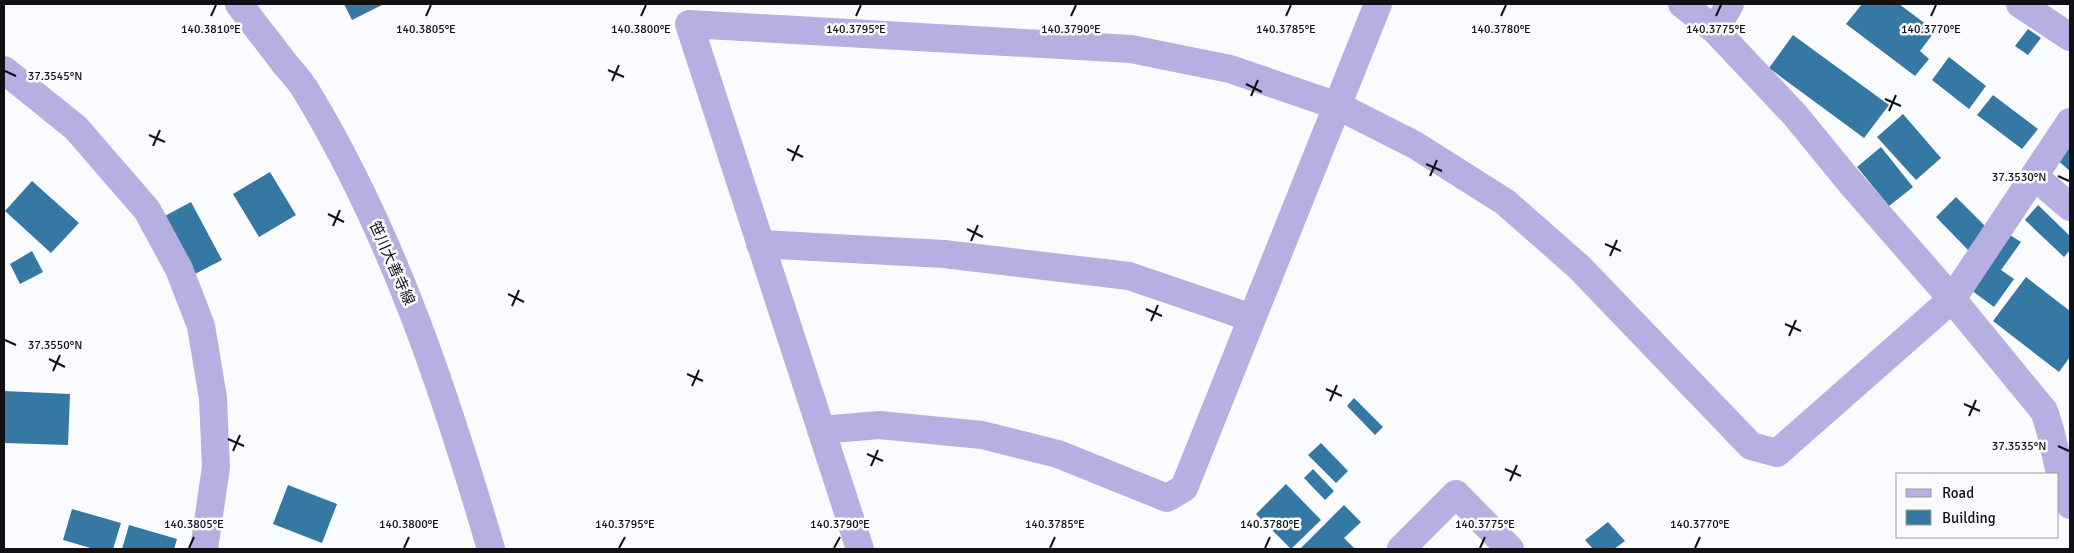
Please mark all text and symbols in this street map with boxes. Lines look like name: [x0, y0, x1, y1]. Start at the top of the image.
text: 140.3810°E: [181, 22, 241, 37]
text: 140.3805°E: [396, 22, 456, 37]
text: 140.3800°E: [611, 22, 671, 37]
text: 140.3795°E: [826, 22, 886, 37]
text: 140.3790°E: [1041, 22, 1101, 37]
text: 140.3785°E: [1256, 22, 1316, 37]
text: 140.3780°E: [1471, 22, 1531, 37]
text: 140.3775°E: [1686, 22, 1746, 37]
text: 140.3770°E: [1901, 22, 1961, 37]
text: 37.3545°N: [28, 69, 82, 84]
text: 37.3530°N: [1992, 170, 2046, 185]
street label: 笹川大善寺線: [365, 218, 419, 308]
text: 37.3550°N: [28, 338, 82, 353]
text: 37.3535°N: [1992, 439, 2046, 454]
legend: [1896, 473, 2059, 538]
text: Road: [1942, 484, 1974, 502]
text: Building: [1942, 509, 1996, 527]
text: 140.3805°E: [164, 517, 224, 532]
text: 140.3800°E: [379, 517, 439, 532]
text: 140.3795°E: [595, 517, 655, 532]
text: 140.3790°E: [810, 517, 870, 532]
text: 140.3785°E: [1025, 517, 1085, 532]
text: 140.3780°E: [1240, 517, 1300, 532]
text: 140.3775°E: [1455, 517, 1515, 532]
text: 140.3770°E: [1670, 517, 1730, 532]

